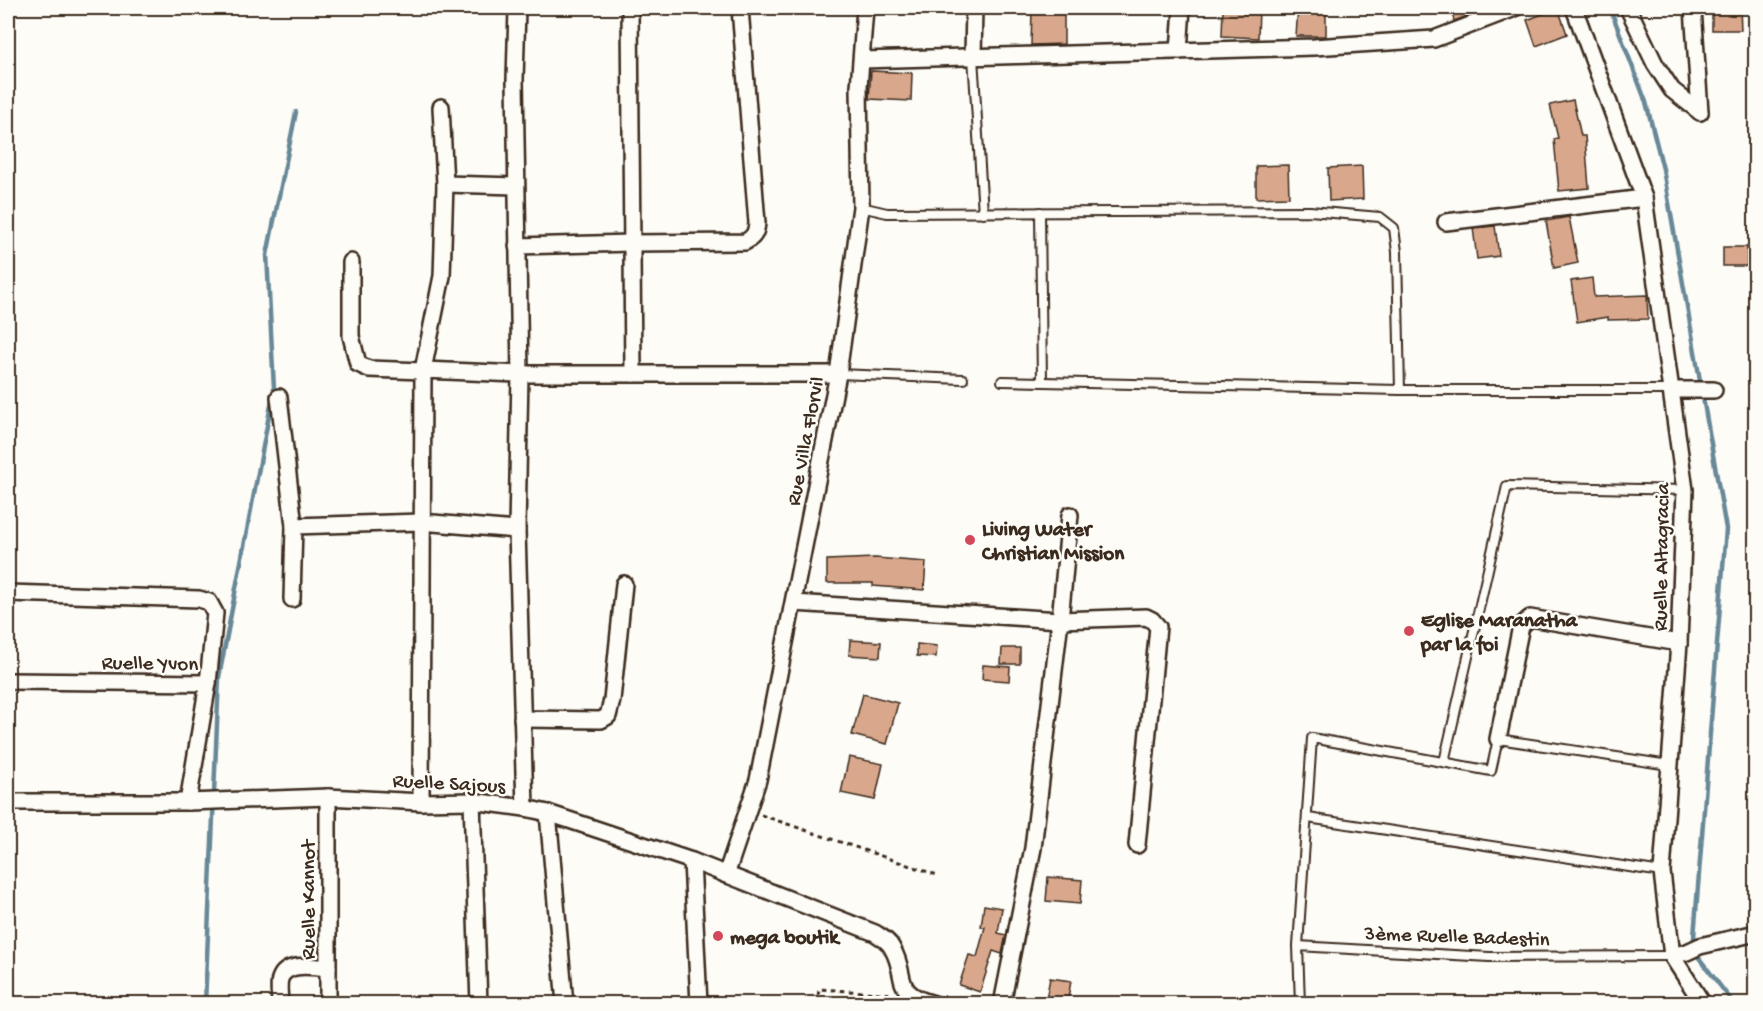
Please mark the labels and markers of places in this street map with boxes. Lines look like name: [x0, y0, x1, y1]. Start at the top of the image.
place label: Living Water Christian Mission: [981, 519, 1125, 568]
marker: Living Water Christian Mission: [963, 533, 977, 547]
place label: Eglise Maranatha par la foi: [1420, 610, 1579, 659]
marker: Eglise Maranatha par la foi: [1402, 624, 1416, 638]
place label: mega boutik: [730, 927, 841, 952]
marker: mega boutik: [711, 929, 725, 943]

